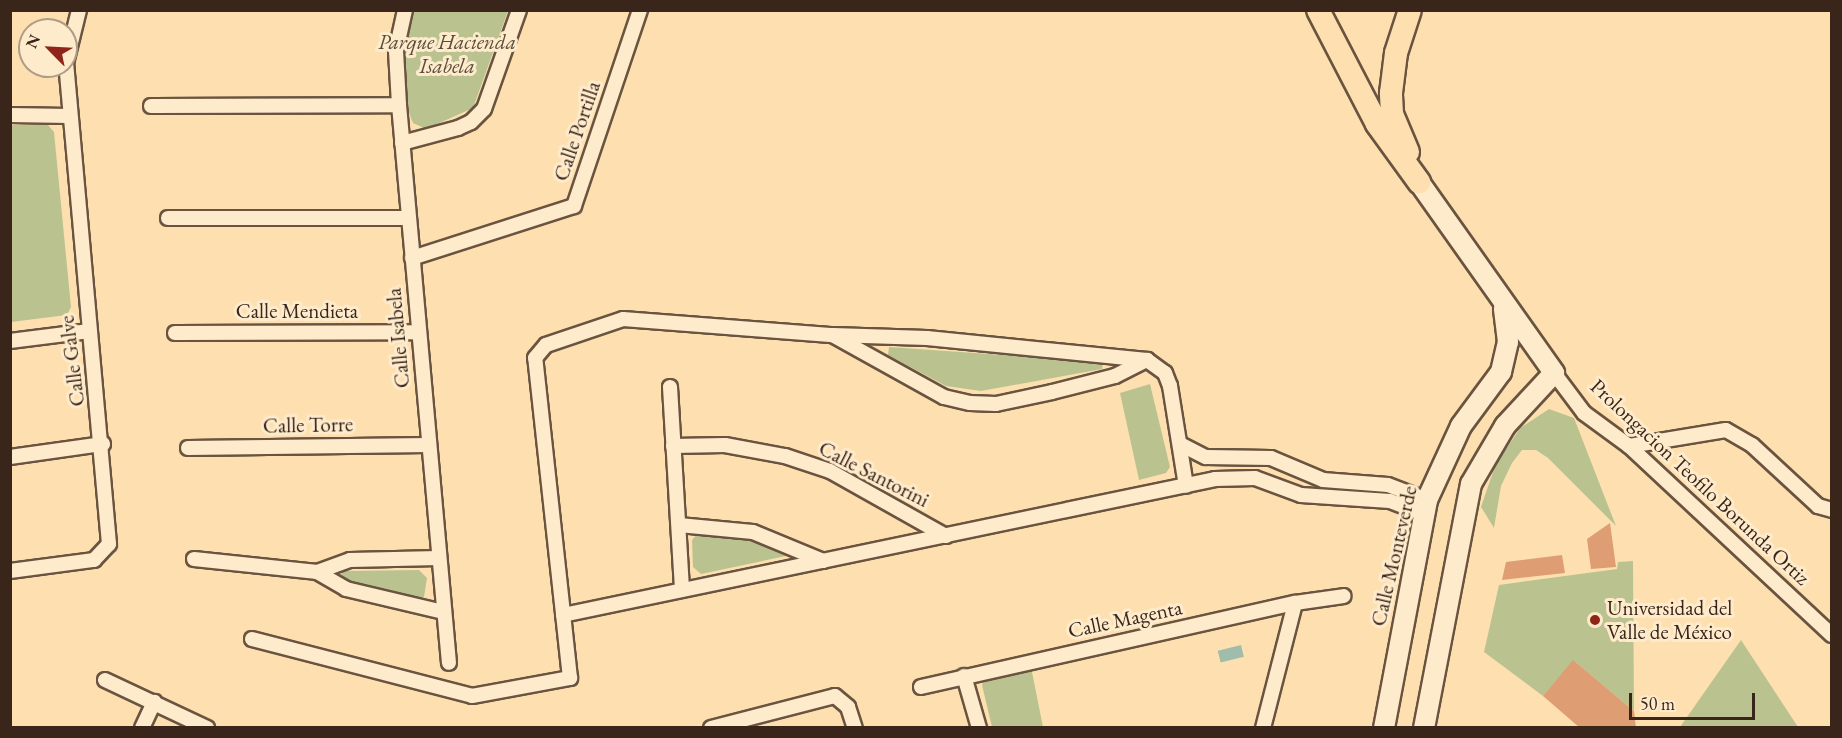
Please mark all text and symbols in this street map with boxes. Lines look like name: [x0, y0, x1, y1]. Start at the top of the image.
north arrow: [18, 18, 78, 78]
park label: Parque Hacienda Isabela: [378, 29, 516, 79]
text: N: [21, 31, 45, 51]
street label: Calle Portilla: [548, 78, 606, 184]
street label: Calle Isabela: [381, 287, 415, 389]
street label: Calle Mendieta: [236, 298, 358, 324]
street label: Calle Galve: [54, 314, 90, 408]
street label: Prolongacion Teofilo Borunda Ortiz: [1585, 374, 1815, 590]
street label: Calle Torre: [263, 412, 353, 438]
street label: Calle Santorini: [815, 435, 933, 513]
street label: Calle Monteverde: [1366, 483, 1422, 629]
street label: Calle Magenta: [1066, 595, 1184, 643]
place label: Universidad del Valle de México: [1607, 595, 1732, 645]
marker: Universidad del Valle de México: [1588, 613, 1602, 627]
scale bar: [1632, 681, 1758, 719]
text: 50 m: [1640, 692, 1675, 715]

